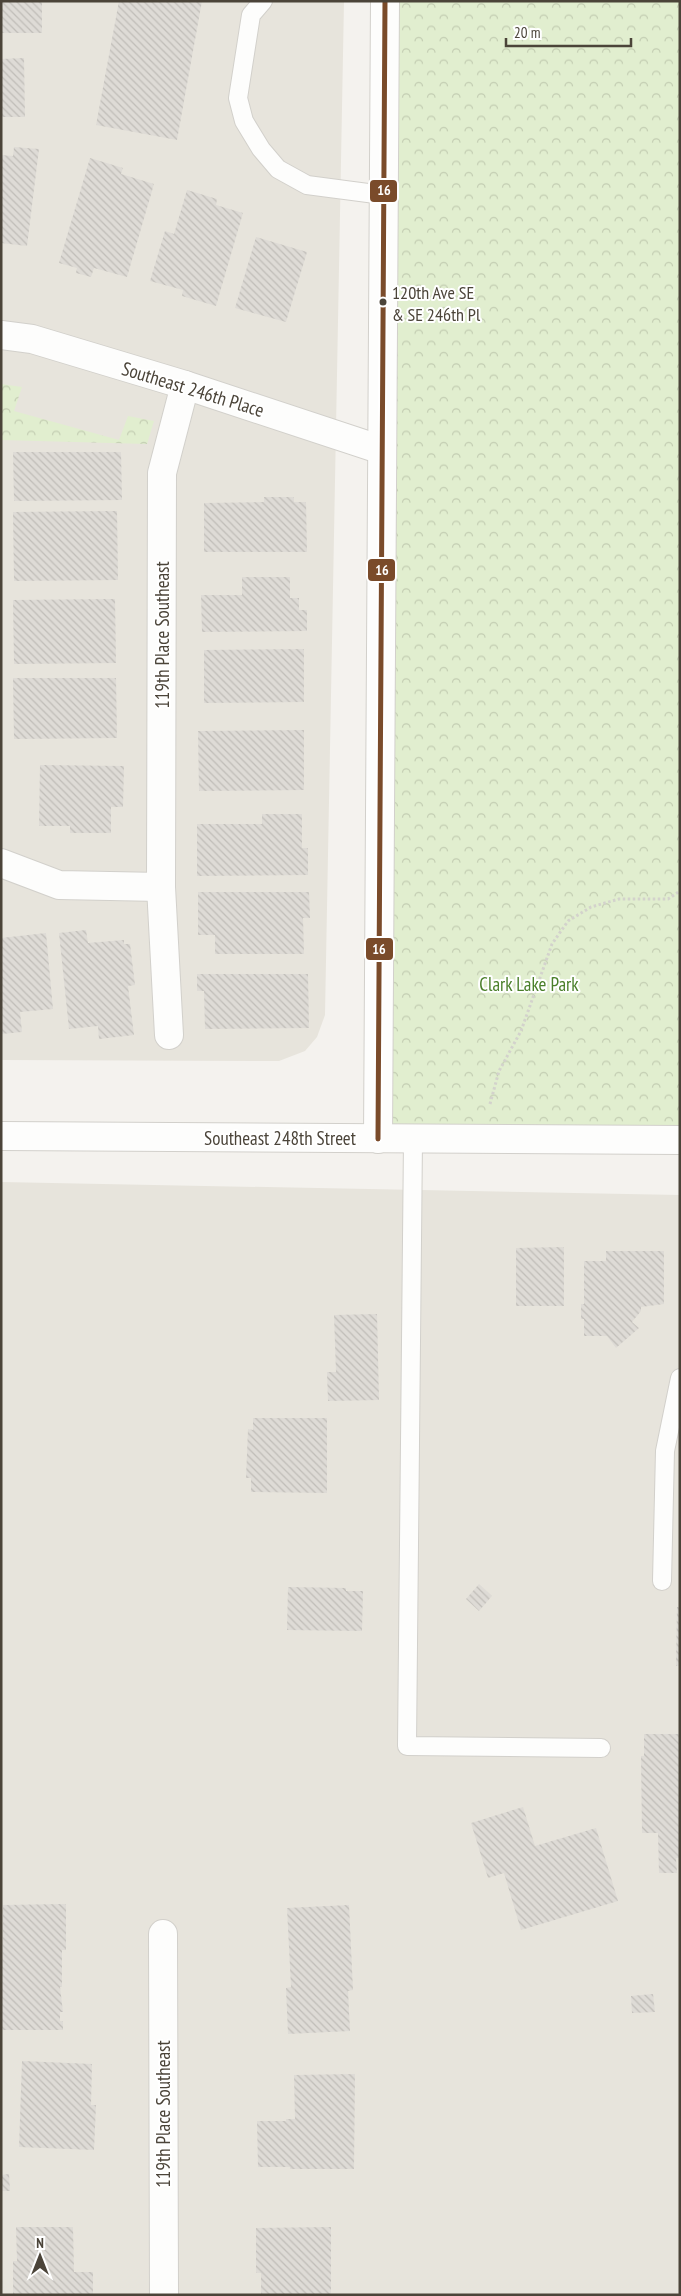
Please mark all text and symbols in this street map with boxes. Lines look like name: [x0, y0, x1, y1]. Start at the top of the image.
scale bar: [506, 15, 631, 47]
text: 20 m: [514, 23, 540, 42]
line badge: 16: [369, 179, 398, 203]
text: 16: [377, 181, 391, 199]
place label: 120th Ave SE & SE 246th Pl: [392, 281, 481, 326]
marker: 120th Ave SE & SE 246th Pl: [378, 297, 388, 307]
street label: Southeast 246th Place: [119, 356, 267, 422]
line badge: 16: [367, 558, 396, 582]
street label: 119th Place Southeast: [150, 561, 174, 709]
text: 16: [375, 561, 389, 579]
line badge: 16: [365, 937, 394, 961]
text: 16: [372, 940, 386, 958]
park label: Clark Lake Park: [479, 972, 579, 996]
street label: Southeast 248th Street: [204, 1126, 357, 1150]
street label: 119th Place Southeast: [151, 2040, 175, 2188]
north arrow: [15, 2231, 65, 2281]
text: N: [36, 2234, 44, 2252]

